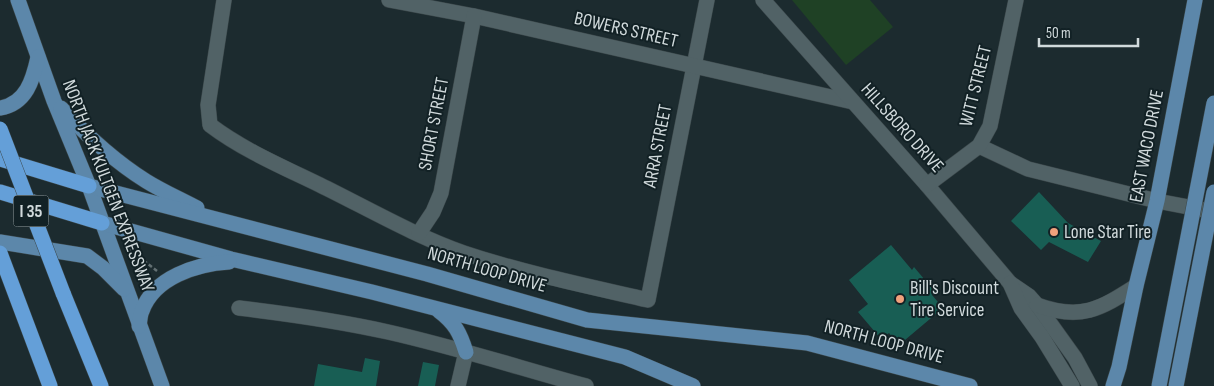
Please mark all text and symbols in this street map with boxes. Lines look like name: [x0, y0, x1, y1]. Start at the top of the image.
street label: BOWERS STREET: [572, 7, 680, 53]
scale bar: [1039, 15, 1138, 47]
text: 50 m: [1046, 24, 1071, 43]
street label: WITT STREET: [955, 43, 997, 129]
street label: SHORT STREET: [414, 75, 454, 172]
street label: NORTH JACK KULTGEN EXPRESSWAY: [57, 77, 159, 295]
street label: HILLSBORO DRIVE: [856, 78, 948, 178]
street label: EAST WACO DRIVE: [1125, 88, 1169, 204]
street label: ARRA STREET: [638, 102, 677, 191]
road number: I 35: [14, 196, 48, 227]
place label: Lone Star Tire: [1064, 221, 1151, 244]
marker: Lone Star Tire: [1048, 226, 1060, 238]
street label: NORTH LOOP DRIVE: [425, 242, 549, 298]
place label: Bill's Discount Tire Service: [910, 277, 999, 322]
marker: Bill's Discount Tire Service: [894, 293, 906, 305]
street label: NORTH LOOP DRIVE: [822, 315, 946, 369]

